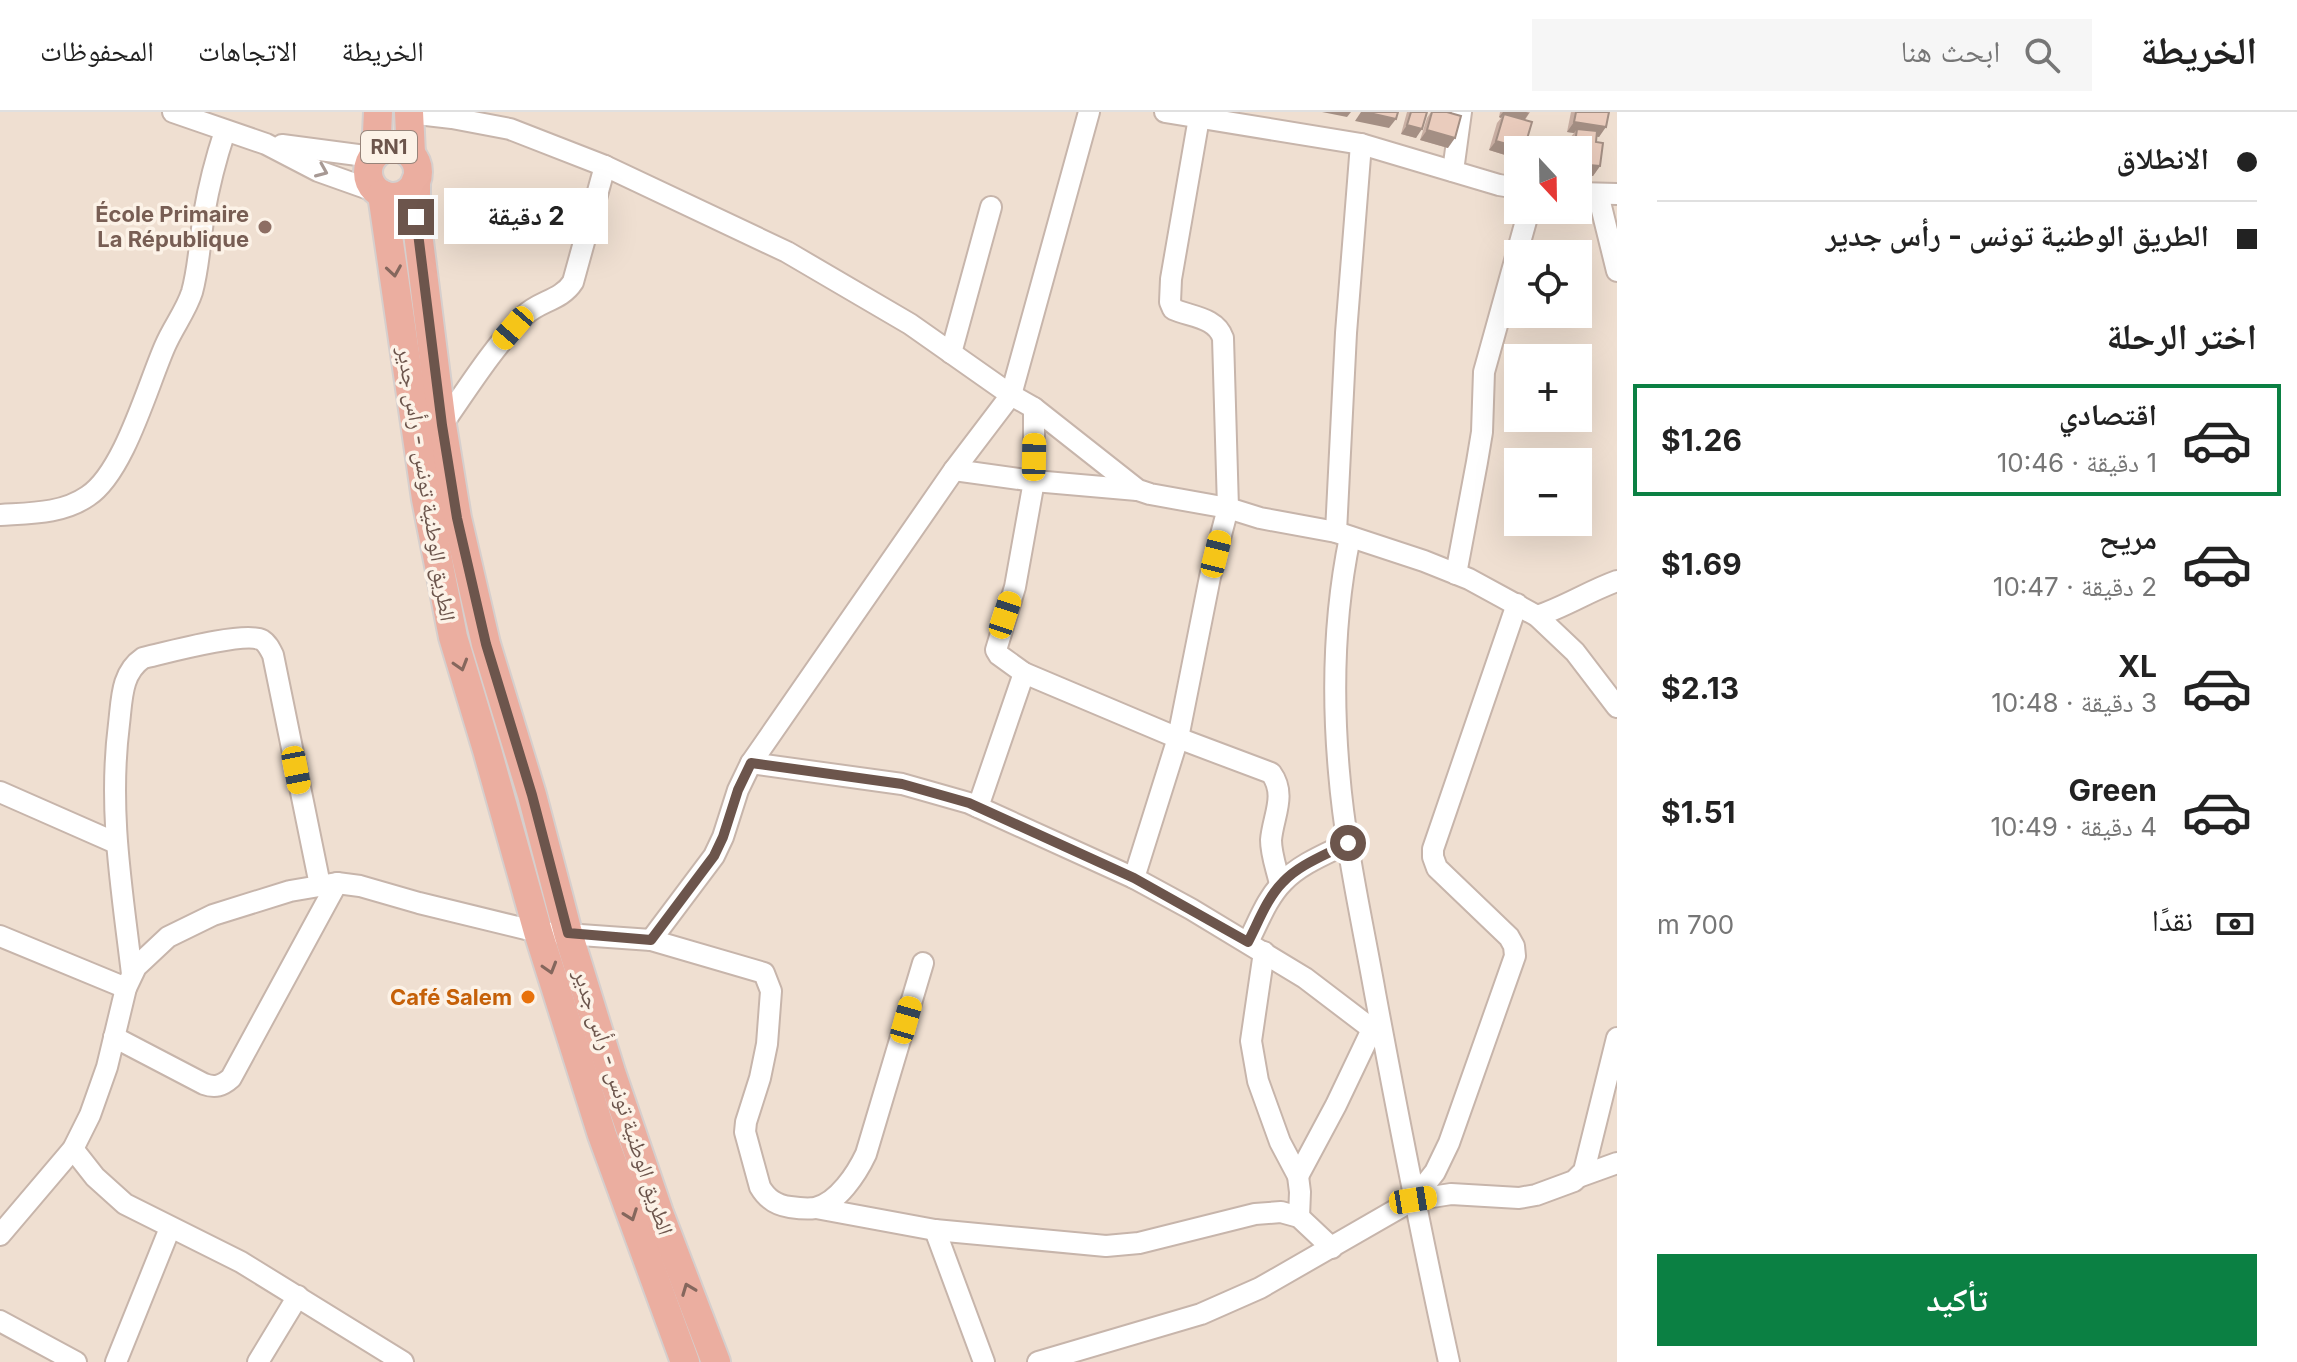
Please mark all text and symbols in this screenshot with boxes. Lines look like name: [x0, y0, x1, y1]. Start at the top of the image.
search box: [1532, 19, 2092, 91]
text: الخريطة: [2140, 27, 2257, 73]
text: ابحث هنا: [1900, 33, 2000, 69]
icon: search: [2020, 33, 2064, 77]
text: المحفوظات: [40, 34, 154, 68]
text: الاتجاهات: [198, 34, 297, 68]
text: الخريطة: [341, 34, 424, 68]
road number: RN1: [361, 131, 417, 163]
north arrow: [1504, 136, 1592, 224]
map controls: [1504, 136, 1592, 536]
text: الانطلاق: [2116, 140, 2209, 176]
one-way arrow: [314, 162, 328, 178]
callout: 2 دقيقة: [444, 189, 608, 245]
route end: [398, 199, 434, 235]
text: 2 دقيقة: [487, 200, 565, 231]
place label: École Primaire La République: [95, 201, 249, 252]
text: الطريق الوطنية تونس - رأس جدير: [1826, 217, 2209, 253]
marker: École Primaire La République: [256, 218, 274, 236]
button: locate: [1504, 240, 1592, 328]
one-way arrow: [384, 264, 401, 278]
car: [488, 302, 538, 354]
text: اختر الرحلة: [2106, 314, 2257, 358]
street label: الطريق الوطنية تونس - رأس جدير: [391, 344, 462, 623]
button: +: [1504, 344, 1592, 432]
text: اقتصادي: [2059, 396, 2157, 432]
icon: car: [2181, 404, 2253, 476]
text: $1.26: [1661, 422, 1742, 458]
car: [1022, 433, 1046, 481]
text: 1 دقيقة · 10:46: [1997, 447, 2157, 478]
button: −: [1504, 448, 1592, 536]
text: مريح: [2099, 520, 2157, 556]
car: [1199, 528, 1233, 580]
icon: car: [2181, 528, 2253, 600]
text: $1.69: [1661, 546, 1742, 582]
text: 2 دقيقة · 10:47: [1993, 571, 2157, 602]
car: [986, 588, 1024, 642]
text: XL: [2118, 648, 2157, 684]
icon: car: [2181, 652, 2253, 724]
one-way arrow: [452, 658, 468, 671]
text: $2.13: [1661, 670, 1739, 706]
text: 3 دقيقة · 10:48: [1991, 687, 2157, 718]
car: [280, 744, 312, 796]
text: Green: [2069, 772, 2157, 808]
icon: car: [2181, 776, 2253, 848]
text: $1.51: [1661, 794, 1736, 830]
text: 4 دقيقة · 10:49: [1991, 811, 2157, 842]
route start: [1330, 825, 1366, 861]
text: نقدًا: [2152, 902, 2193, 938]
icon: cash: [2213, 902, 2257, 946]
text: 700 m: [1657, 909, 1734, 940]
one-way arrow: [540, 961, 556, 975]
street label: الطريق الوطنية تونس - رأس جدير: [568, 965, 679, 1238]
place label: Café Salem: [390, 984, 512, 1010]
marker: Café Salem: [519, 988, 537, 1006]
car: [888, 994, 924, 1046]
car: [1387, 1184, 1439, 1216]
one-way arrow: [621, 1207, 638, 1221]
button: تأكيد: [1657, 1254, 2257, 1346]
one-way arrow: [681, 1283, 698, 1297]

